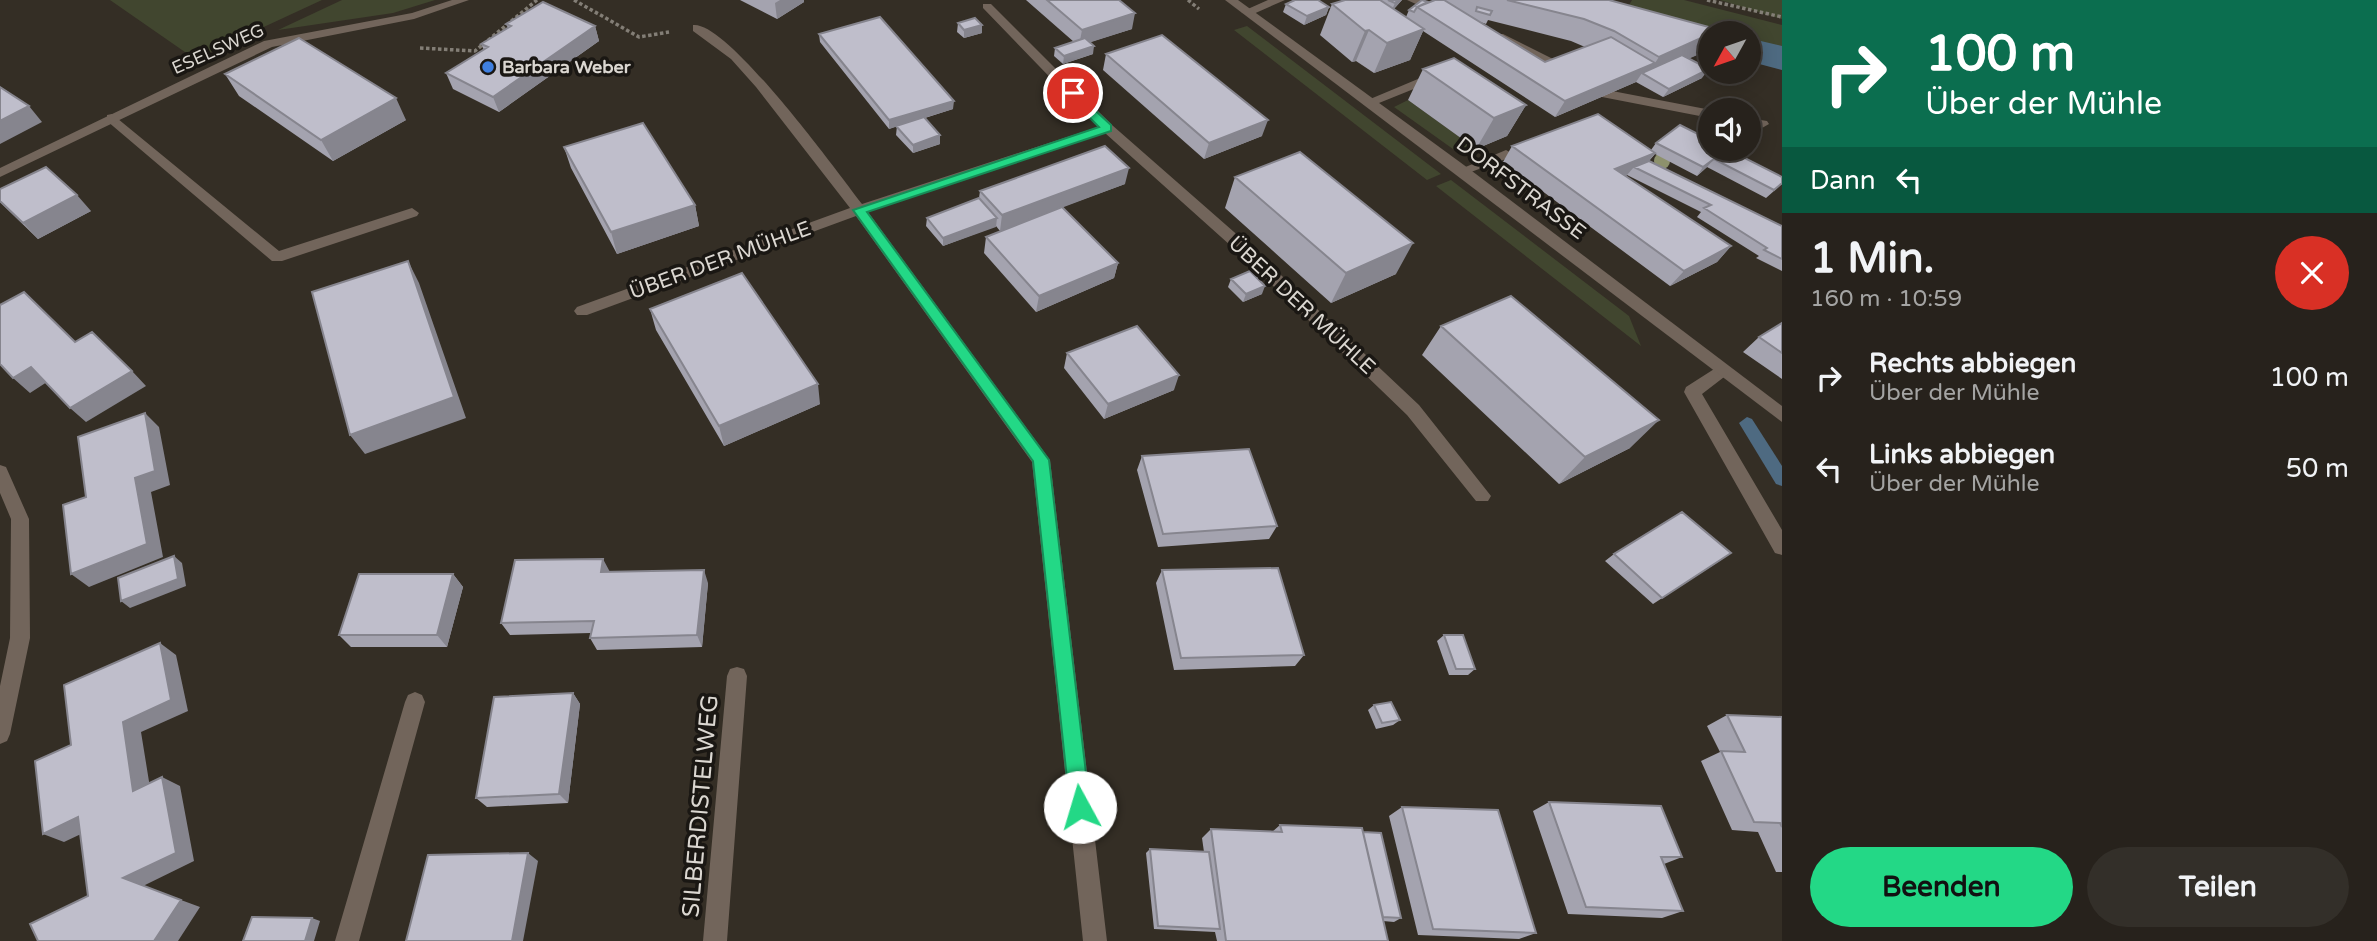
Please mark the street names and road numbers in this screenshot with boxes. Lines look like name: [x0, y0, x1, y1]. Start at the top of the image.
street label: ESELSWEG: [168, 19, 268, 79]
street label: DORFSTRASSE: [1451, 132, 1590, 245]
street label: ÜBER DER MÜHLE: [626, 216, 814, 305]
street label: ÜBER DER MÜHLE: [1223, 231, 1380, 380]
street label: SILBERDISTELWEG: [676, 693, 725, 919]

